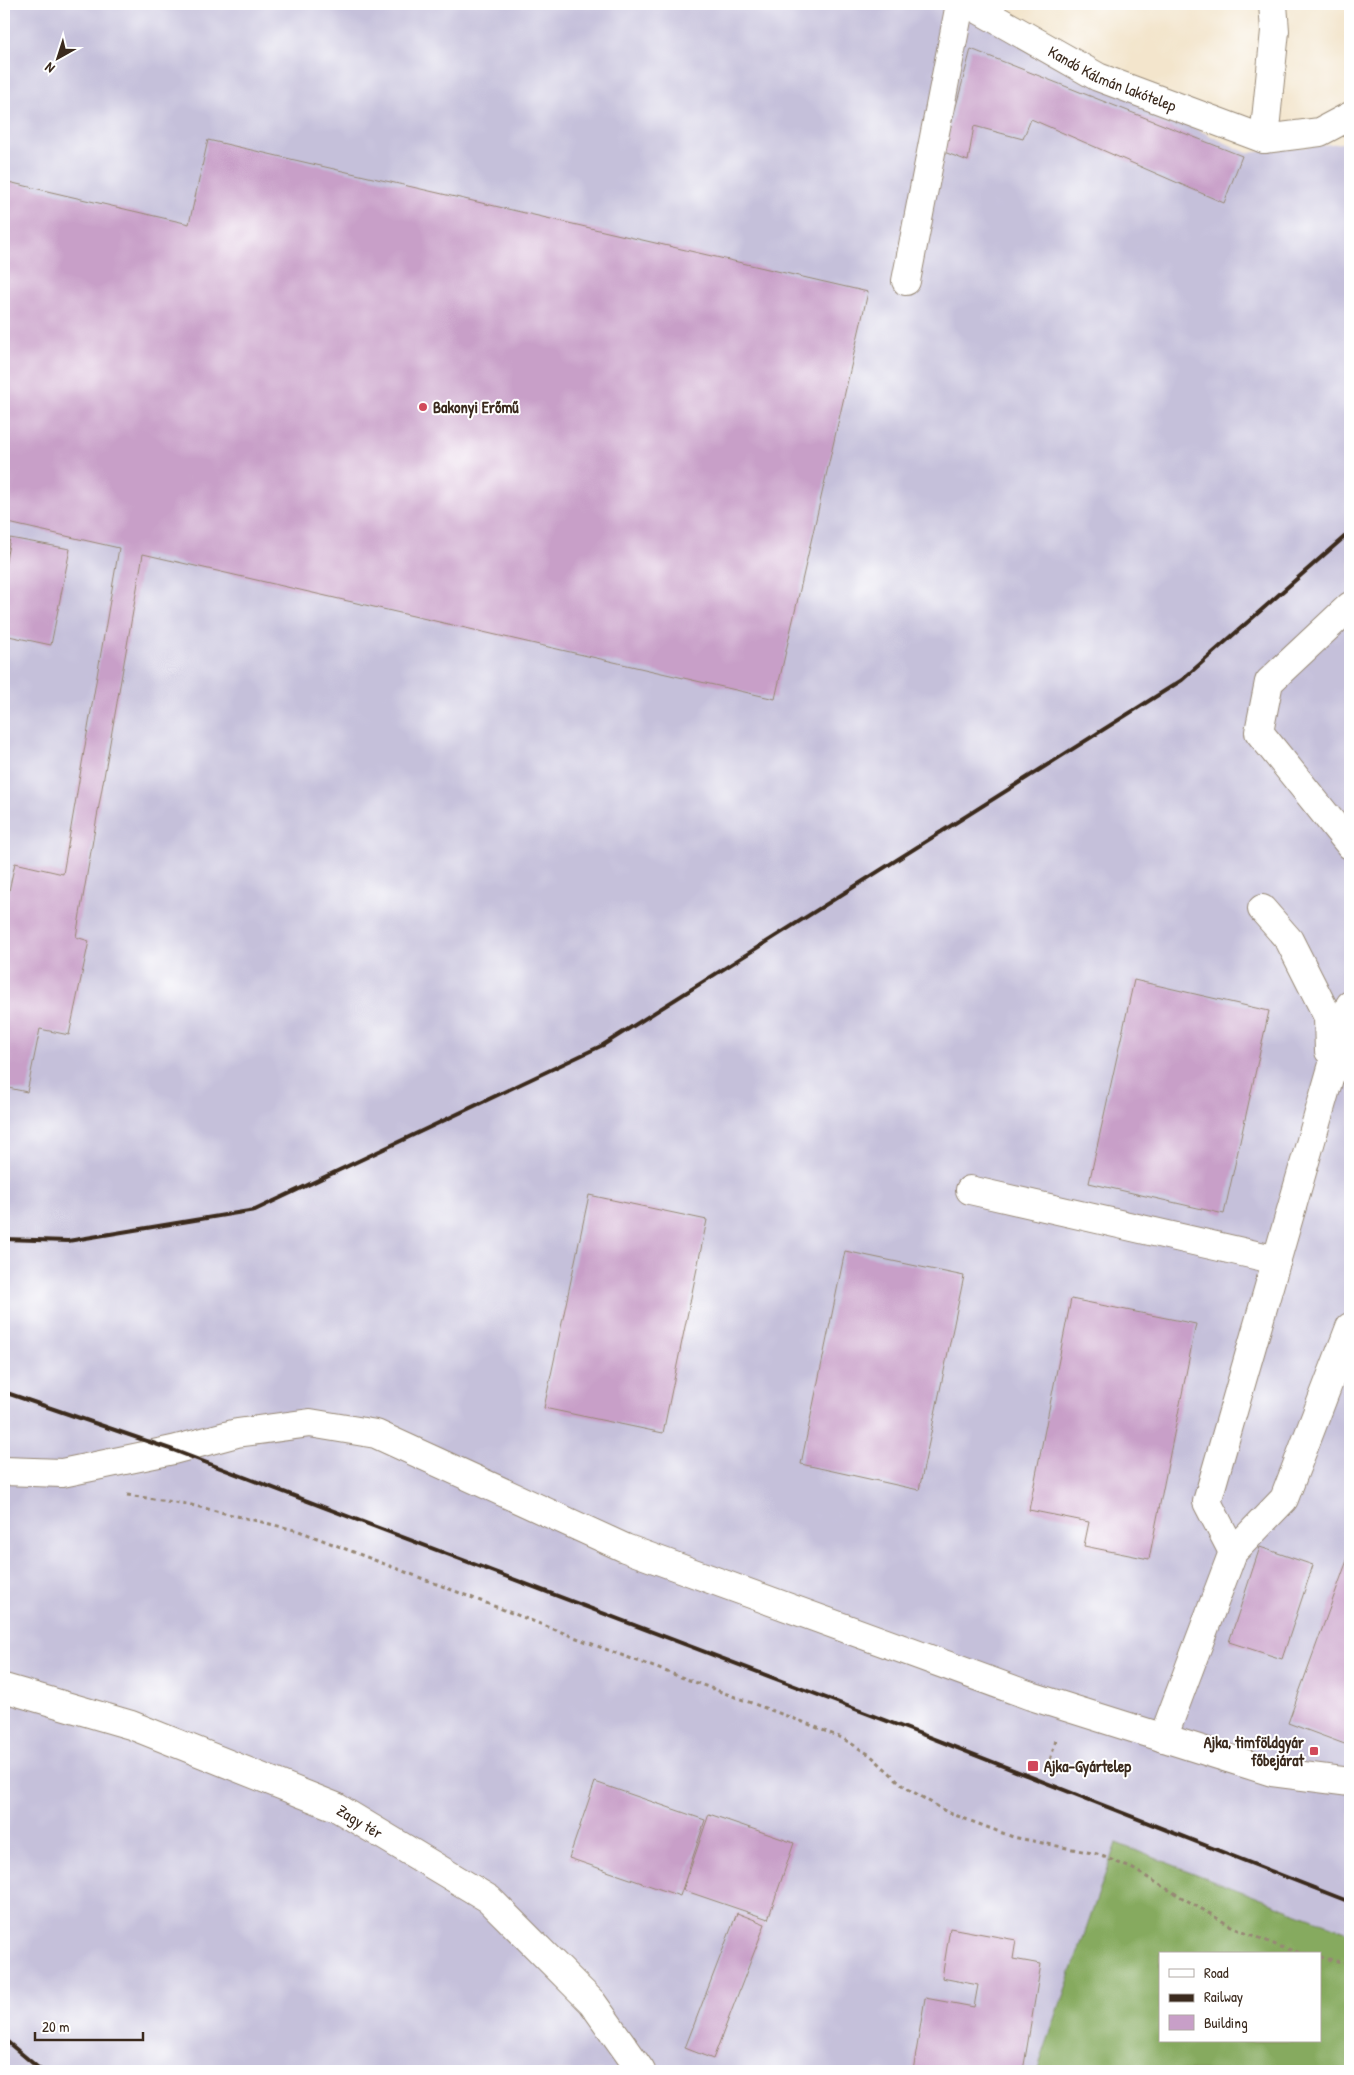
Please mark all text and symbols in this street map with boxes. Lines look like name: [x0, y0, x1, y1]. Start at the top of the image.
north arrow: [32, 32, 82, 82]
street label: Kandó Kálmán lakótelep: [1044, 40, 1180, 116]
text: N: [40, 58, 58, 78]
place label: Bakonyi Erőmű: [433, 396, 519, 419]
marker: Bakonyi Erőmű: [417, 401, 429, 413]
place label: Ajka, timföldgyár főbejárat: [1204, 1731, 1305, 1771]
marker: Ajka, timföldgyár főbejárat: [1308, 1745, 1320, 1757]
place label: Ajka-Gyártelep: [1044, 1755, 1131, 1778]
marker: Ajka-Gyártelep: [1026, 1759, 1040, 1773]
street label: Zagy tér: [333, 1799, 387, 1844]
legend: [1159, 1952, 1322, 2042]
text: Road: [1204, 1962, 1229, 1983]
text: Railway: [1204, 1986, 1243, 2007]
scale bar: [35, 2010, 142, 2042]
text: Building: [1204, 2012, 1248, 2033]
text: 20 m: [42, 2016, 69, 2037]

